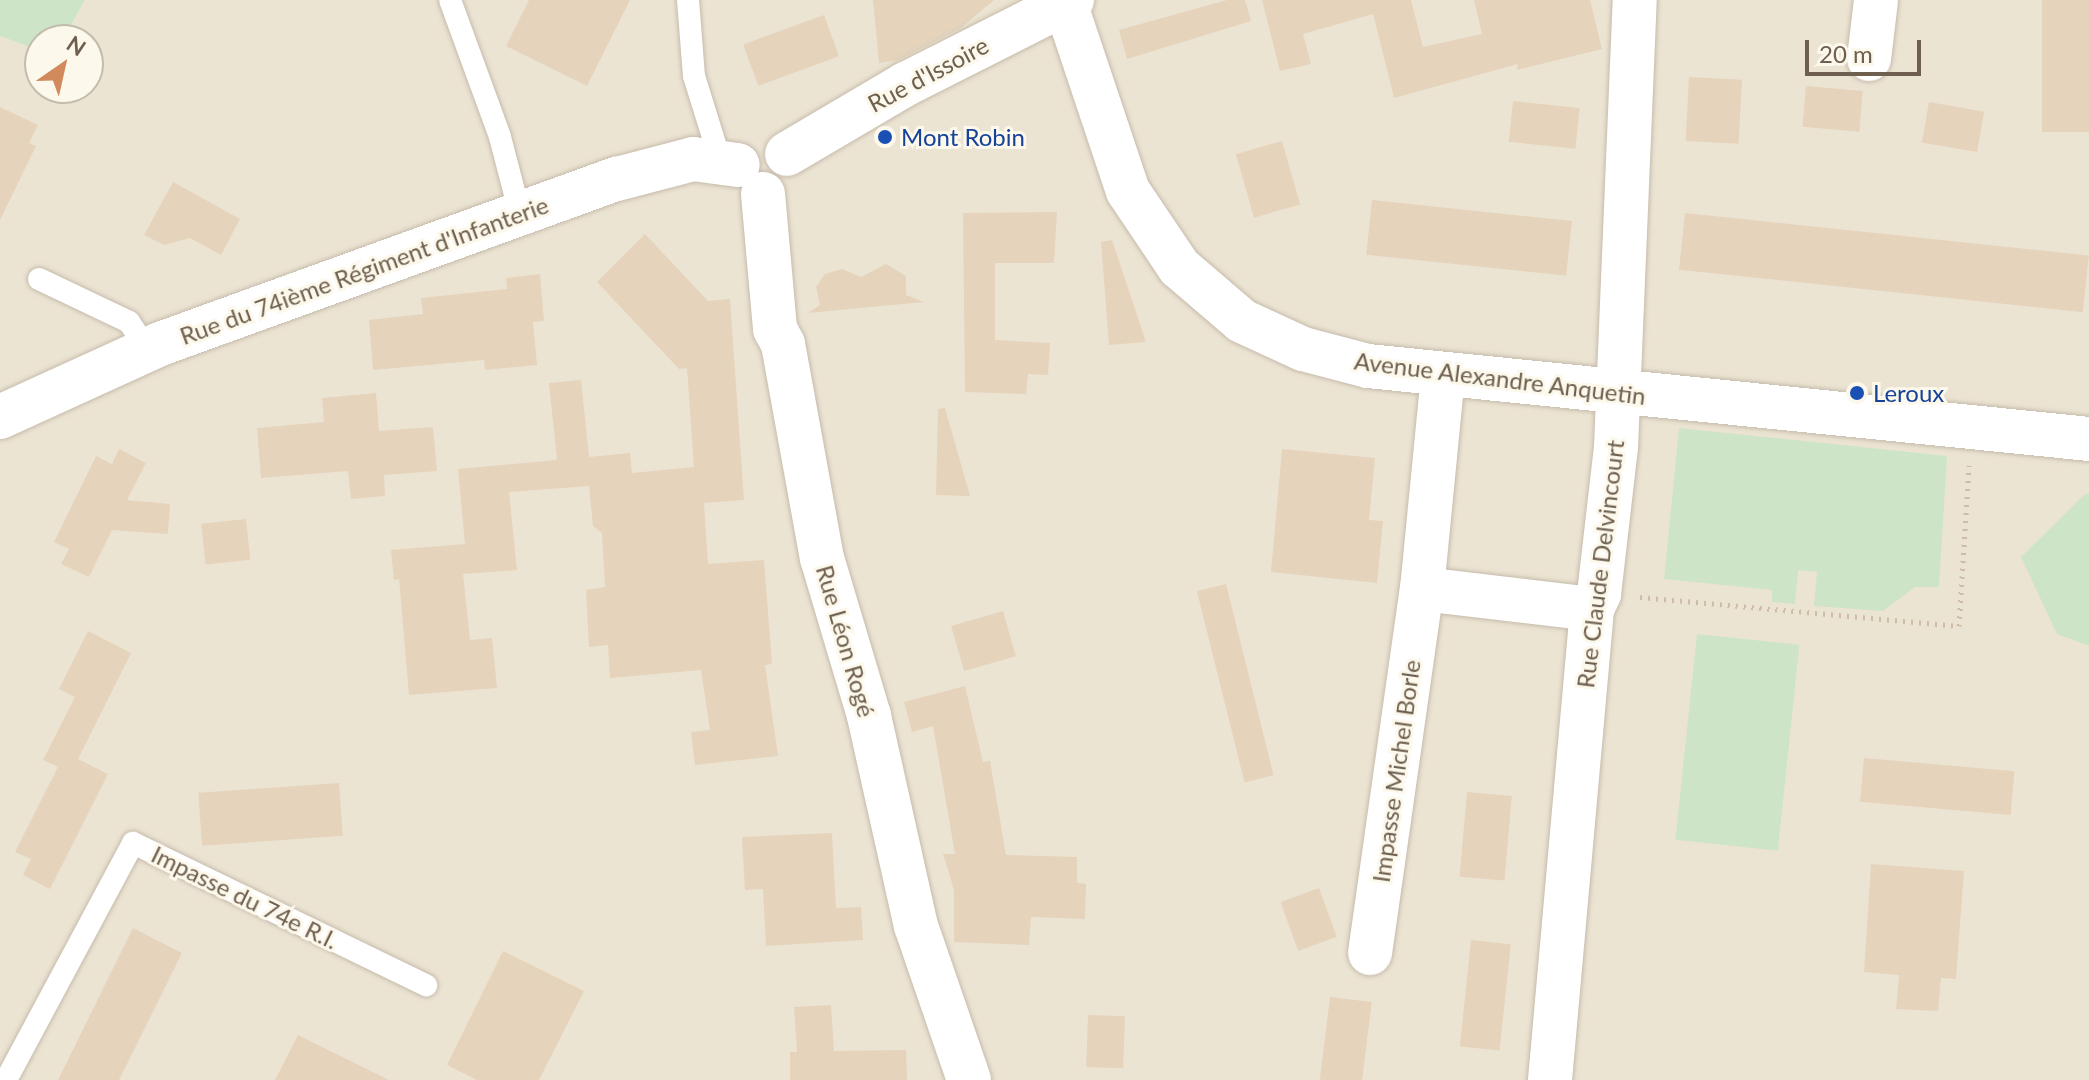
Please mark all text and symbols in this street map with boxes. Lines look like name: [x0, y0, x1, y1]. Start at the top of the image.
north arrow: [24, 24, 104, 104]
scale bar: [1809, 24, 1925, 74]
text: N: [62, 29, 91, 61]
street label: Rue d'Issoire: [863, 30, 993, 118]
text: 20 m: [1819, 39, 1873, 68]
place label: Mont Robin: [901, 123, 1025, 151]
marker: Mont Robin: [876, 128, 894, 146]
street label: Rue du 74ième Régiment d'Infanterie: [176, 190, 552, 350]
street label: Avenue Alexandre Anquetin: [1352, 346, 1648, 410]
place label: Leroux: [1873, 379, 1944, 407]
marker: Leroux: [1848, 384, 1866, 402]
street label: Rue Claude Delvincourt: [1571, 438, 1629, 690]
street label: Rue Léon Rogé: [811, 562, 881, 720]
street label: Impasse Michel Borle: [1366, 658, 1426, 884]
street label: Impasse du 74e R.I.: [147, 839, 343, 955]

